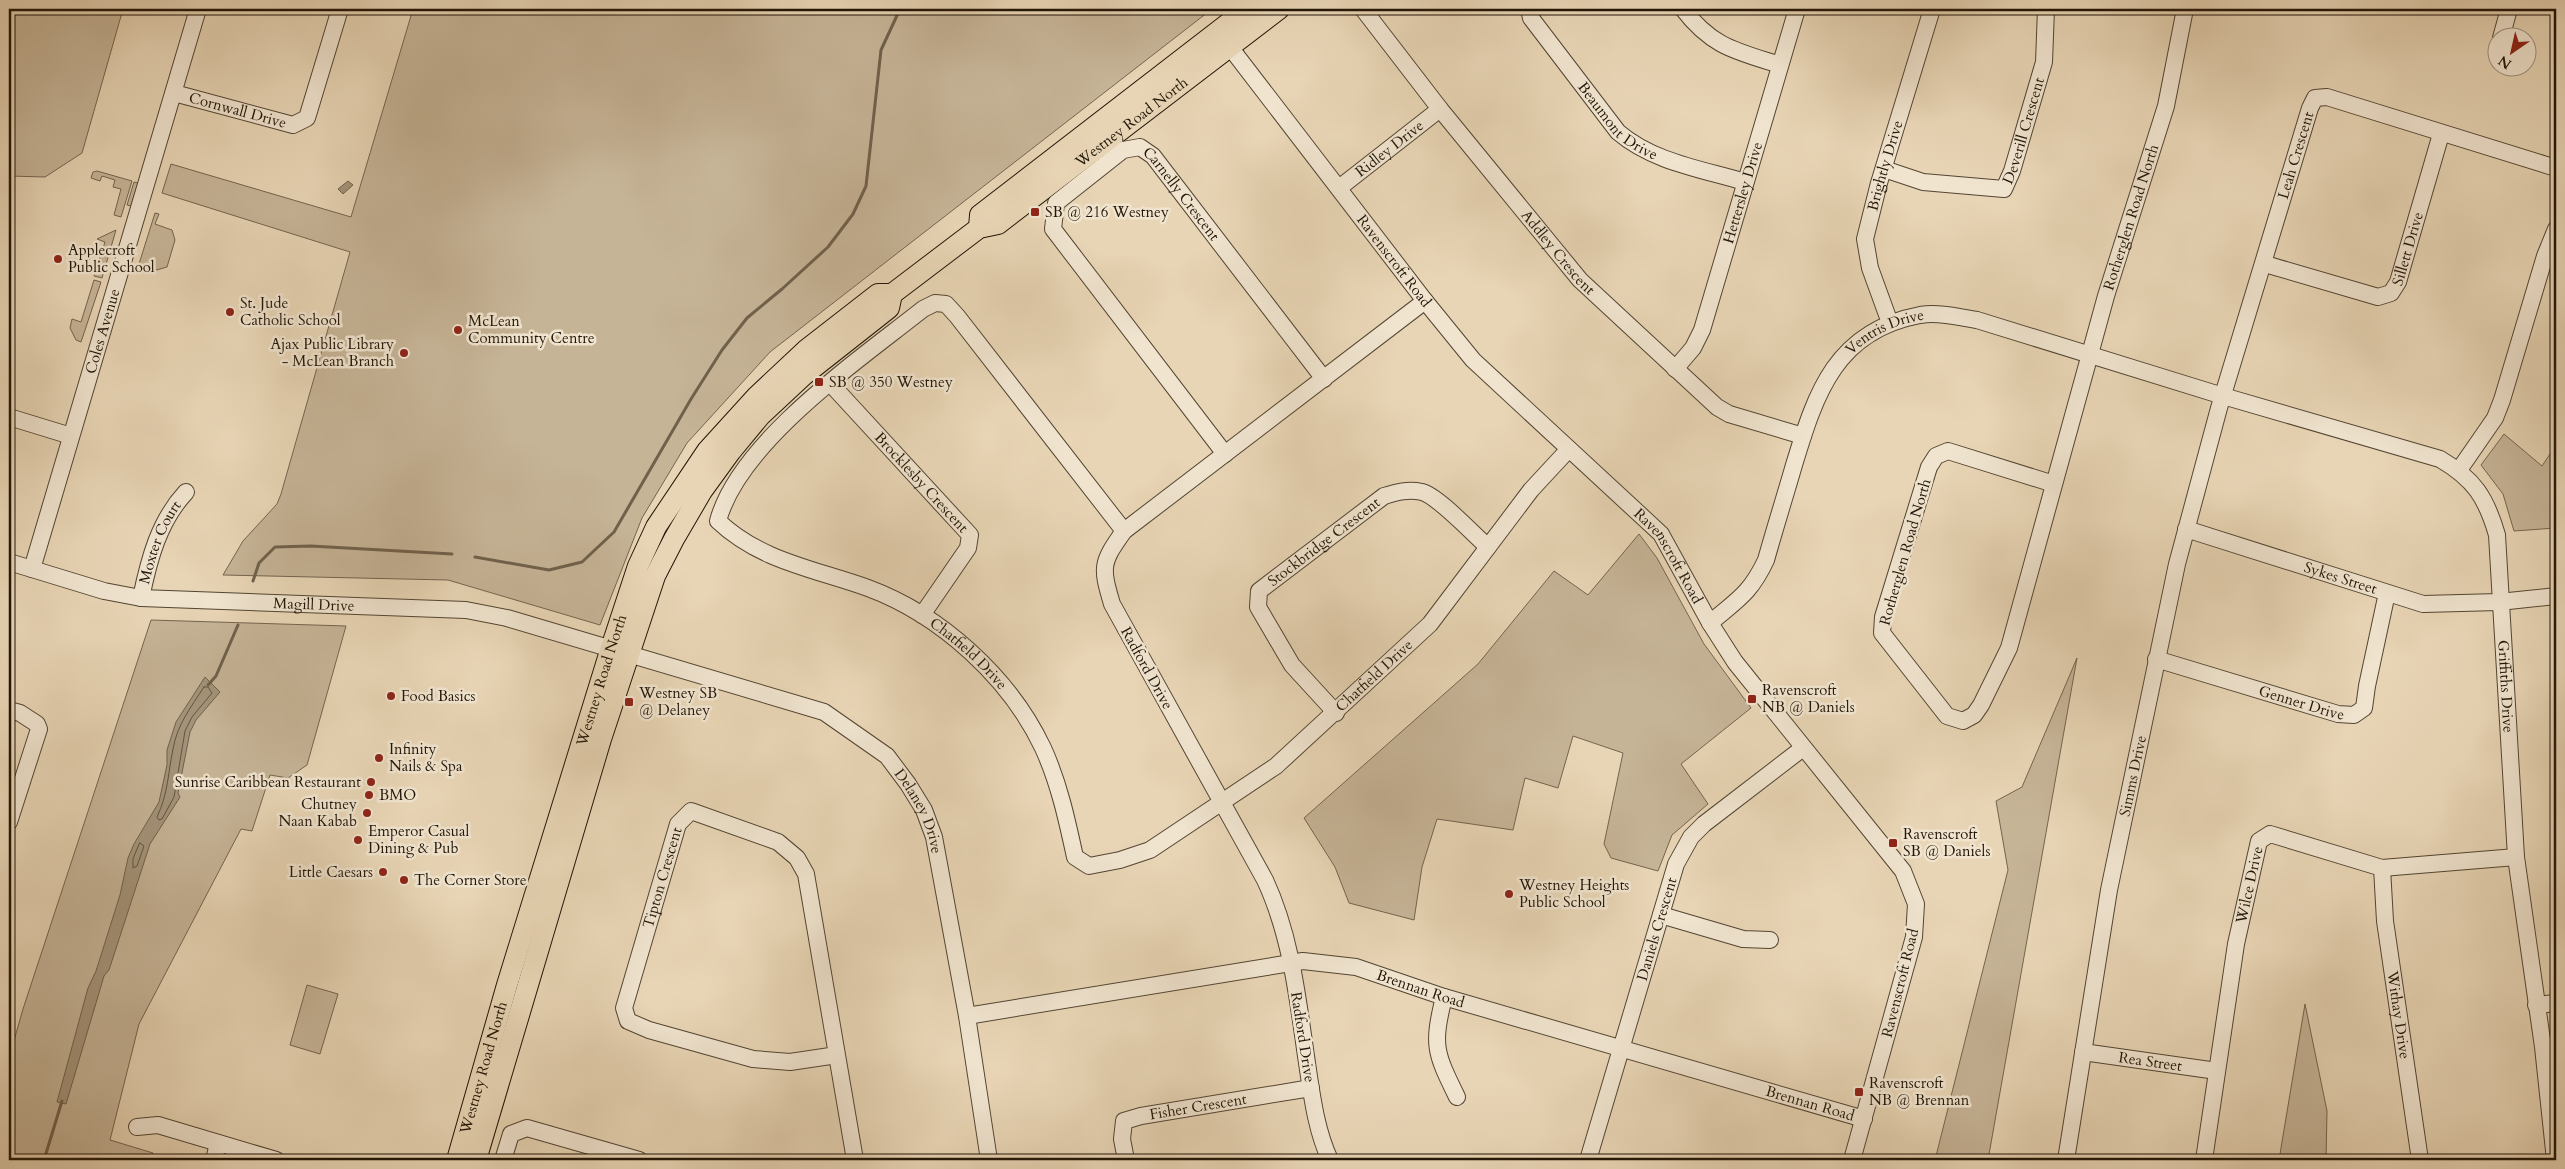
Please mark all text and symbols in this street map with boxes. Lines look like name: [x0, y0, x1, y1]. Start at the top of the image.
north arrow: [2488, 28, 2538, 78]
text: N: [2495, 51, 2515, 74]
street label: Westney Road North: [1070, 72, 1193, 172]
street label: Deverill Crescent: [1997, 75, 2049, 187]
street label: Beaumont Drive: [1573, 78, 1661, 165]
street label: Cornwall Drive: [187, 87, 289, 133]
street label: Leah Crescent: [2273, 109, 2318, 201]
street label: Ridley Drive: [1351, 115, 1428, 182]
street label: Brightly Drive: [1862, 118, 1908, 213]
street label: Hettersley Drive: [1718, 139, 1767, 246]
street label: Rotherglen Road North: [2098, 141, 2163, 293]
street label: Carnelly Crescent: [1139, 142, 1224, 245]
place label: SB @ 216 Westney: [1045, 202, 1169, 222]
marker: SB @ 216 Westney: [1029, 206, 1041, 218]
street label: Addley Crescent: [1517, 206, 1600, 299]
street label: Sillett Drive: [2387, 209, 2428, 288]
street label: Ravenscroft Road: [1352, 210, 1436, 311]
place label: Applecroft Public School: [68, 240, 155, 277]
marker: Applecroft Public School: [52, 253, 64, 265]
street label: Coles Avenue: [80, 286, 125, 376]
place label: St. Jude Catholic School: [240, 293, 341, 330]
street label: Ventris Drive: [1841, 305, 1925, 359]
marker: St. Jude Catholic School: [224, 306, 236, 318]
place label: McLean Community Centre: [468, 311, 595, 348]
marker: McLean Community Centre: [452, 324, 464, 336]
place label: Ajax Public Library - McLean Branch: [270, 334, 395, 371]
marker: Ajax Public Library - McLean Branch: [398, 347, 410, 359]
place label: SB @ 350 Westney: [829, 372, 953, 392]
marker: SB @ 350 Westney: [813, 376, 825, 388]
street label: Brocklesby Crescent: [870, 428, 973, 537]
street label: Rotherglen Road North: [1874, 476, 1936, 628]
street label: Stockbridge Crescent: [1264, 492, 1384, 591]
street label: Moxter Court: [134, 496, 186, 586]
street label: Ravenscroft Road: [1630, 504, 1707, 607]
street label: Sykes Street: [2301, 557, 2380, 599]
street label: Magill Drive: [273, 593, 355, 616]
street label: Westney Road North: [571, 611, 632, 749]
street label: Chatfield Drive: [926, 613, 1012, 694]
street label: Radford Drive: [1116, 623, 1178, 713]
street label: Chatfield Drive: [1331, 635, 1417, 716]
street label: Griffiths Drive: [2493, 639, 2519, 734]
place label: Ravenscroft NB @ Daniels: [1762, 680, 1855, 717]
street label: Genner Drive: [2256, 681, 2345, 724]
place label: Westney SB @ Delaney: [638, 683, 717, 720]
place label: Food Basics: [401, 686, 476, 706]
marker: Food Basics: [385, 690, 397, 702]
marker: Ravenscroft NB @ Daniels: [1746, 693, 1758, 705]
marker: Westney SB @ Delaney: [623, 696, 635, 708]
street label: Simms Drive: [2115, 733, 2151, 818]
place label: Infinity Nails & Spa: [389, 739, 463, 776]
marker: Infinity Nails & Spa: [373, 752, 385, 764]
street label: Delaney Drive: [890, 764, 947, 855]
place label: Sunrise Caribbean Restaurant: [175, 772, 361, 792]
marker: Sunrise Caribbean Restaurant: [365, 776, 377, 788]
place label: BMO: [379, 785, 416, 805]
marker: BMO: [363, 789, 375, 801]
place label: Chutney Naan Kabab: [278, 794, 357, 831]
marker: Chutney Naan Kabab: [361, 807, 373, 819]
place label: Emperor Casual Dining & Pub: [368, 821, 470, 858]
street label: Tipton Crescent: [638, 824, 687, 930]
place label: Ravenscroft SB @ Daniels: [1903, 824, 1990, 861]
marker: Emperor Casual Dining & Pub: [352, 834, 364, 846]
marker: Ravenscroft SB @ Daniels: [1887, 837, 1899, 849]
street label: Wilce Drive: [2231, 844, 2268, 926]
place label: Little Caesars: [289, 862, 373, 882]
marker: Little Caesars: [377, 866, 389, 878]
place label: The Corner Store: [414, 870, 527, 890]
marker: The Corner Store: [398, 874, 410, 886]
place label: Westney Heights Public School: [1518, 875, 1629, 912]
street label: Daniels Crescent: [1632, 875, 1682, 983]
marker: Westney Heights Public School: [1503, 888, 1515, 900]
street label: Ravenscroft Road: [1877, 926, 1923, 1040]
street label: Brennan Road: [1374, 965, 1467, 1012]
street label: Withay Drive: [2382, 969, 2415, 1060]
street label: Radford Drive: [1286, 990, 1320, 1084]
street label: Westney Road North: [455, 998, 512, 1137]
street label: Rea Street: [2117, 1047, 2184, 1076]
place label: Ravenscroft NB @ Brennan: [1869, 1073, 1970, 1110]
street label: Brennan Road: [1763, 1081, 1857, 1126]
marker: Ravenscroft NB @ Brennan: [1853, 1086, 1865, 1098]
street label: Fisher Crescent: [1148, 1089, 1248, 1124]

